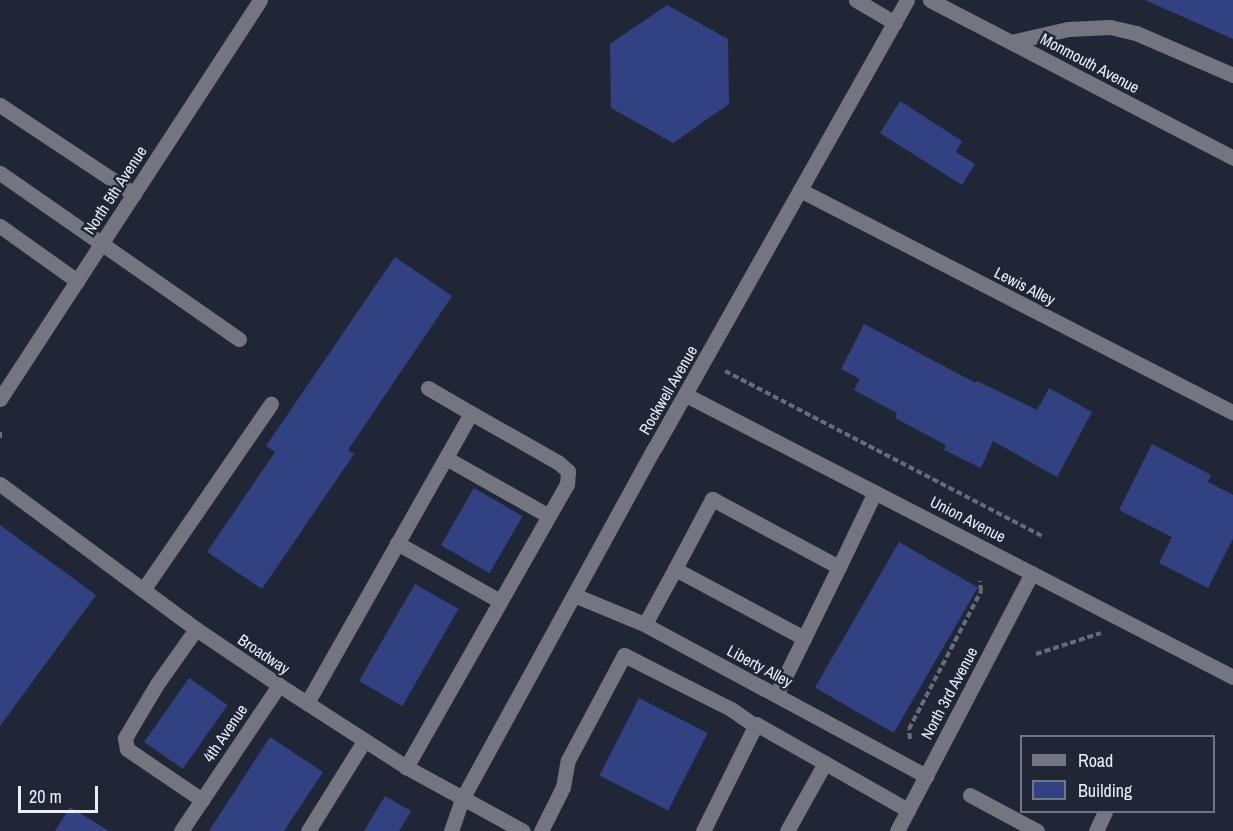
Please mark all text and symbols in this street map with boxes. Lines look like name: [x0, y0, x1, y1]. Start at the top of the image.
street label: Monmouth Avenue: [1037, 29, 1143, 97]
street label: North 5th Avenue: [79, 142, 151, 238]
street label: Lewis Alley: [991, 262, 1059, 310]
street label: Rockwell Avenue: [635, 342, 701, 438]
street label: Union Avenue: [927, 492, 1009, 546]
street label: Broadway: [234, 630, 294, 678]
street label: Liberty Alley: [724, 641, 796, 691]
street label: North 3rd Avenue: [916, 643, 982, 743]
street label: 4th Avenue: [199, 700, 251, 766]
legend: [1020, 735, 1215, 813]
text: Road: [1078, 748, 1113, 773]
scale bar: [21, 774, 100, 812]
text: Building: [1078, 778, 1132, 803]
text: 20 m: [29, 784, 62, 809]

